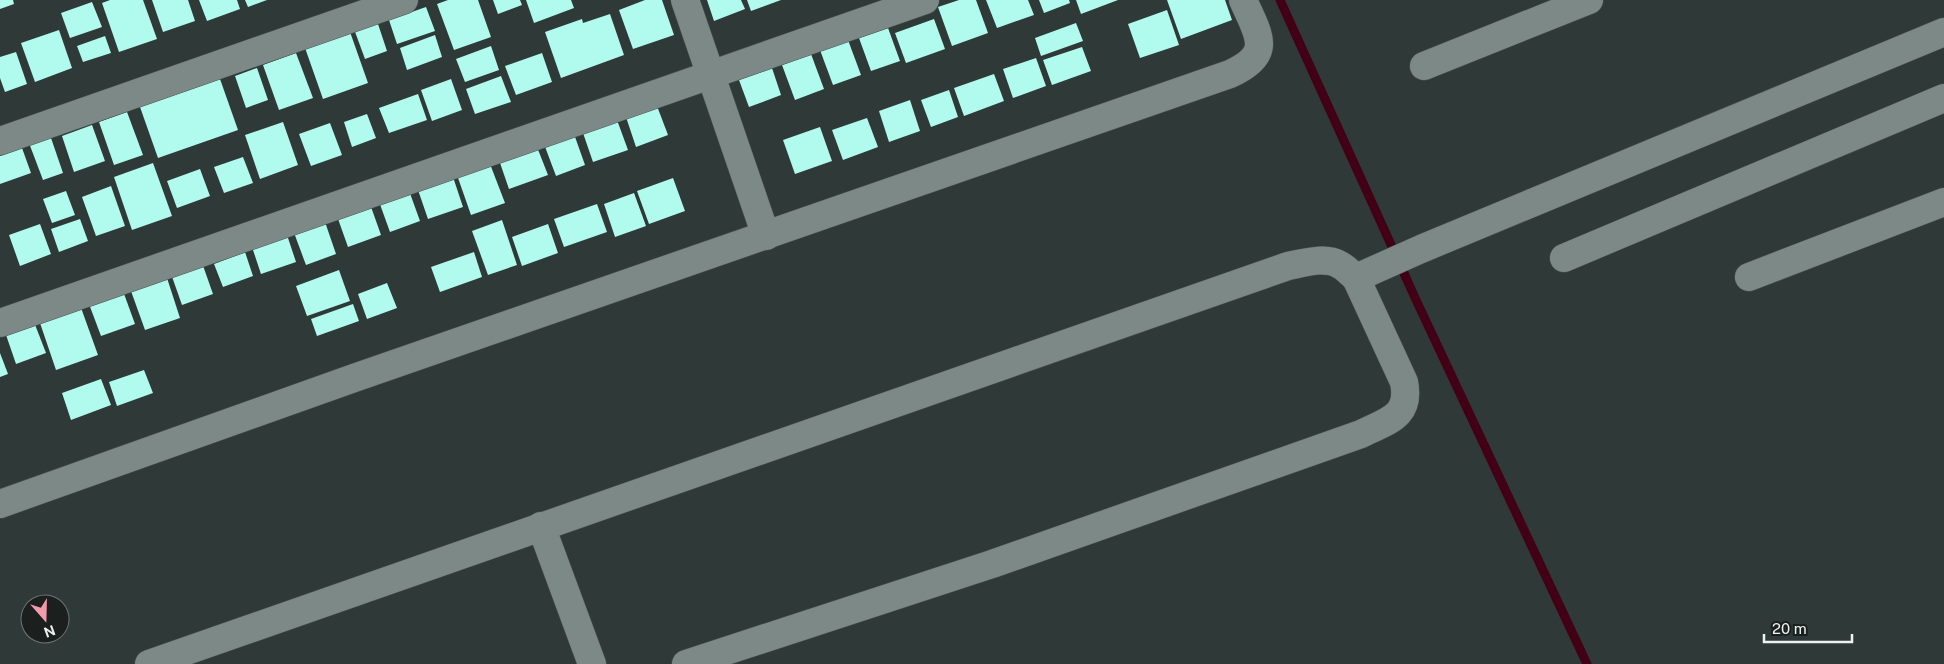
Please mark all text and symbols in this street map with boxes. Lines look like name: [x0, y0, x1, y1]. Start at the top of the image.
north arrow: [20, 594, 70, 644]
scale bar: [1764, 612, 1852, 644]
text: 20 m: [1772, 620, 1807, 637]
text: N: [42, 622, 57, 641]

